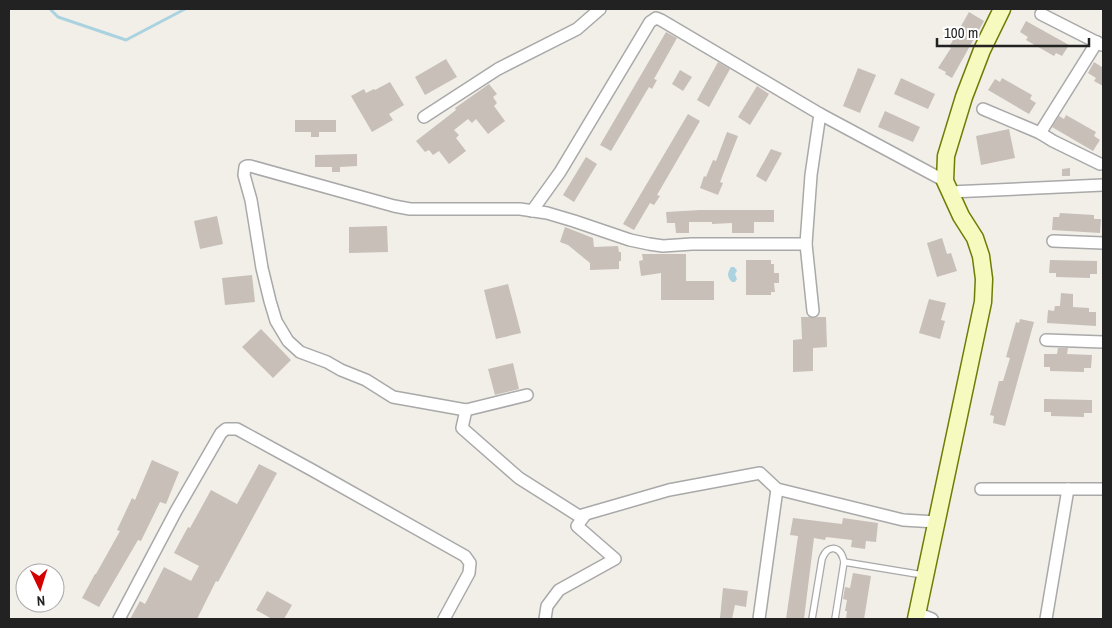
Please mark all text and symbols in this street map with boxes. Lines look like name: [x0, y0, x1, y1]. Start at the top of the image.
scale bar: [937, 15, 1090, 47]
text: 100 m: [944, 22, 978, 43]
north arrow: [15, 563, 65, 613]
text: N: [36, 592, 46, 610]

